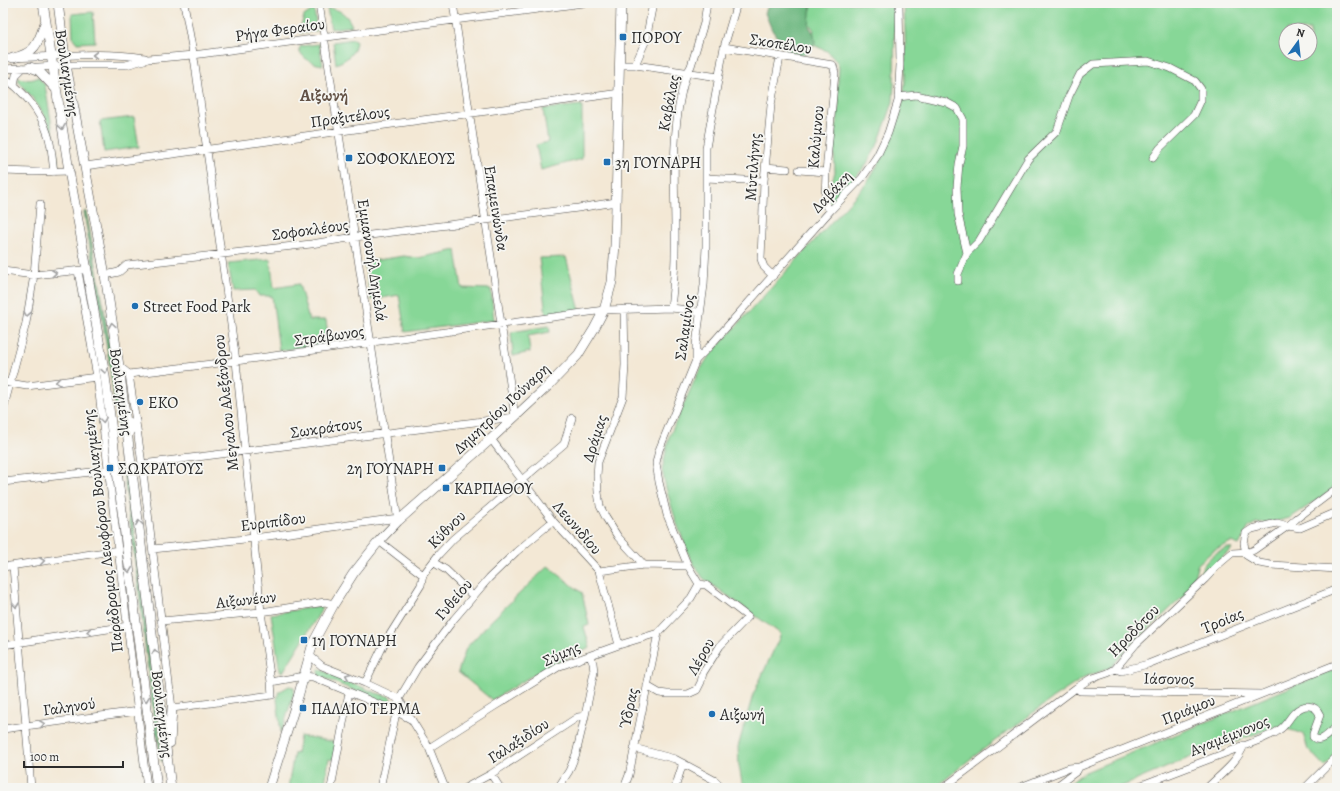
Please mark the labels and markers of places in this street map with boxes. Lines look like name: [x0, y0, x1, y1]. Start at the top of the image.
place label: ΠΟΡΟΥ: [631, 27, 683, 49]
marker: ΠΟΡΟΥ: [618, 32, 628, 42]
place label: ΣΟΦΟΚΛΕΟΥΣ: [357, 148, 455, 170]
place label: 3η ΓΟΥΝΑΡΗ: [615, 152, 701, 174]
marker: ΣΟΦΟΚΛΕΟΥΣ: [344, 153, 354, 163]
marker: 3η ΓΟΥΝΑΡΗ: [602, 157, 612, 167]
place label: Street Food Park: [143, 296, 251, 318]
marker: Street Food Park: [130, 301, 140, 311]
place label: EKO: [148, 392, 178, 414]
marker: EKO: [135, 397, 145, 407]
place label: ΣΩΚΡΑΤΟΥΣ: [118, 458, 204, 480]
place label: 2η ΓΟΥΝΑΡΗ: [347, 458, 434, 480]
marker: ΣΩΚΡΑΤΟΥΣ: [105, 463, 115, 473]
marker: 2η ΓΟΥΝΑΡΗ: [437, 463, 447, 473]
place label: ΚΑΡΠΑΘΟΥ: [454, 478, 534, 500]
marker: ΚΑΡΠΑΘΟΥ: [441, 483, 451, 493]
place label: 1η ΓΟΥΝΑΡΗ: [312, 630, 397, 652]
marker: 1η ΓΟΥΝΑΡΗ: [299, 635, 309, 645]
place label: ΠΑΛΑΙΟ ΤΕΡΜΑ: [311, 698, 421, 720]
marker: ΠΑΛΑΙΟ ΤΕΡΜΑ: [298, 703, 308, 713]
place label: Αιξωνή: [719, 704, 765, 726]
marker: Αιξωνή: [707, 709, 717, 719]

